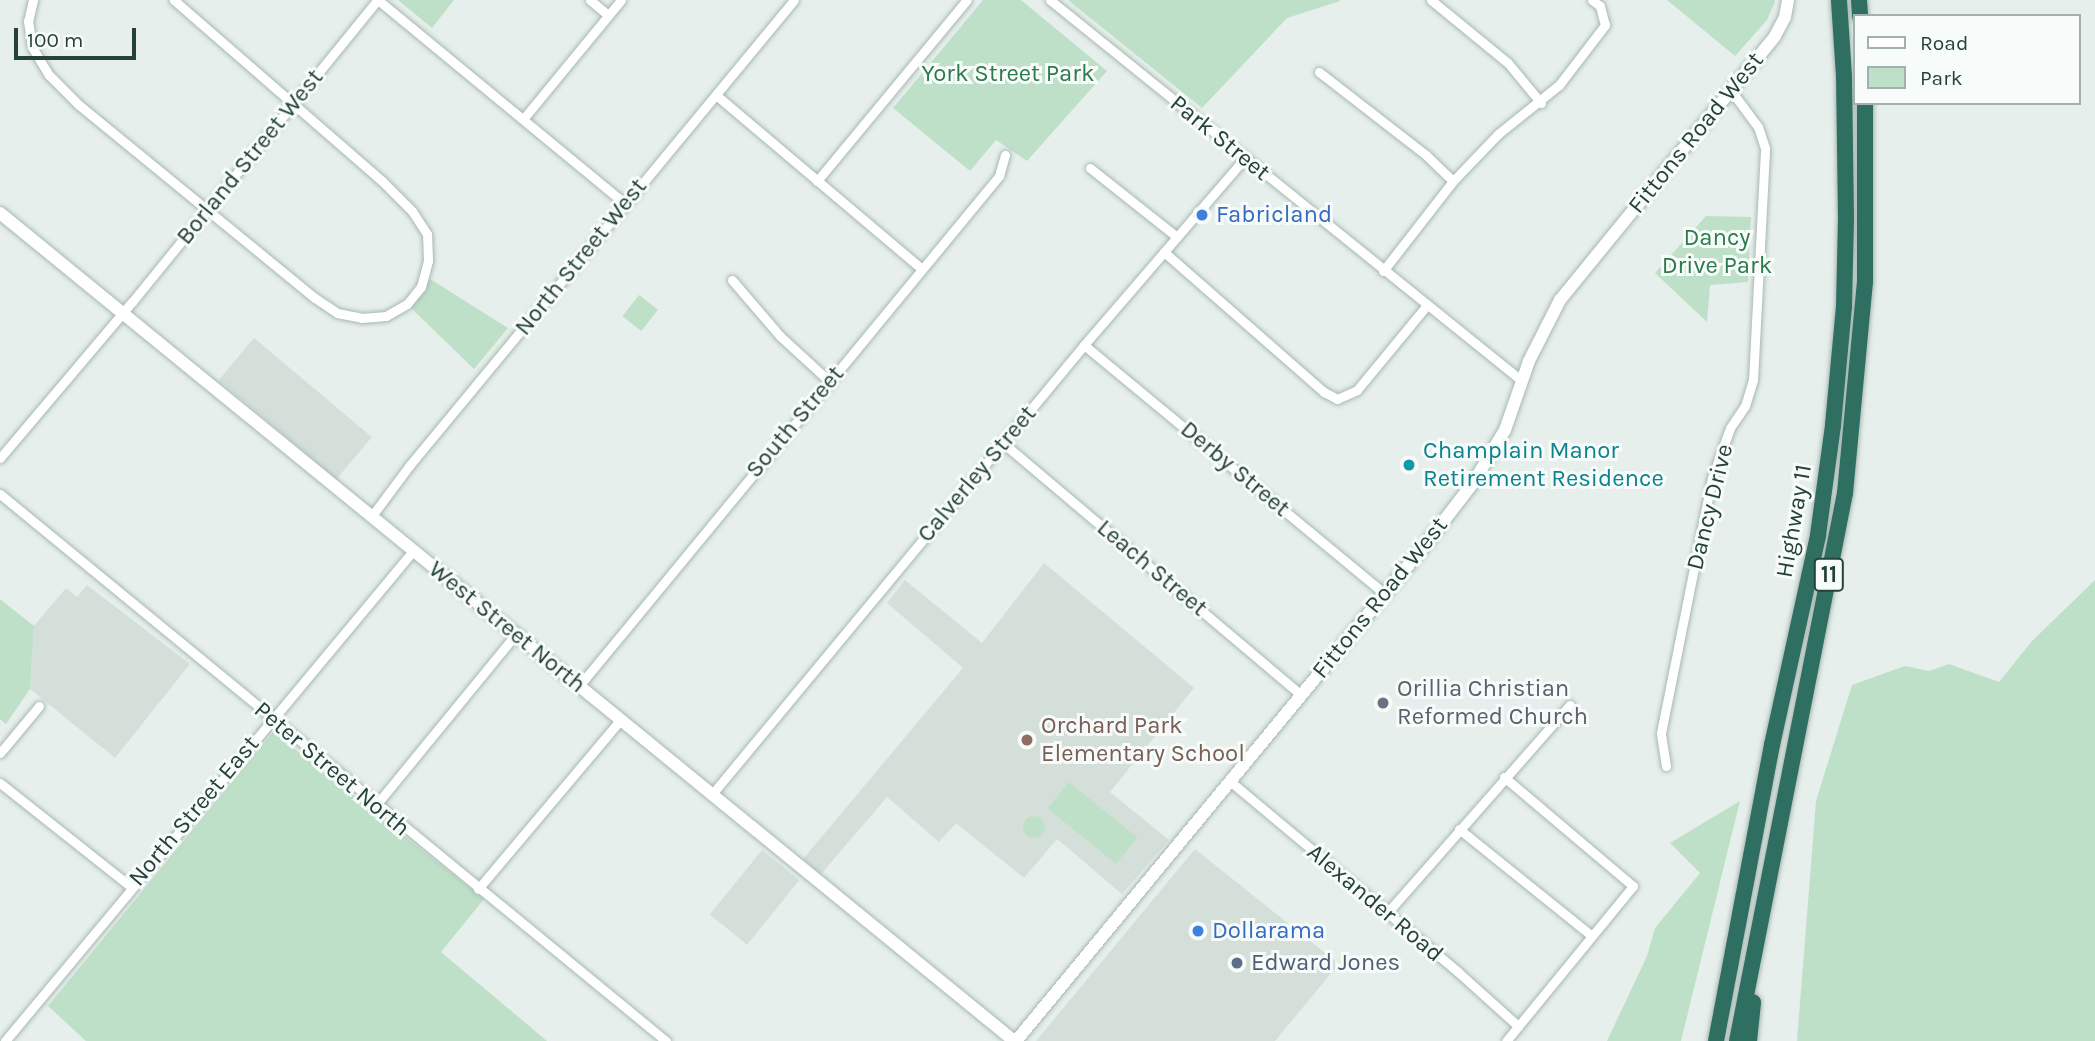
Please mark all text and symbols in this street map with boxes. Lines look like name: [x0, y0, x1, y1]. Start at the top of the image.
scale bar: [18, 14, 140, 58]
legend: [1854, 14, 2081, 105]
text: 100 m: [27, 28, 84, 52]
text: Road: [1920, 31, 1968, 55]
street label: Fittons Road West: [1622, 47, 1770, 219]
park label: York Street Park: [922, 60, 1094, 88]
street label: Borland Street West: [170, 64, 330, 250]
text: Park: [1920, 66, 1963, 90]
street label: Park Street: [1164, 89, 1276, 187]
street label: North Street West: [509, 173, 653, 341]
place label: Fabricland: [1216, 201, 1332, 229]
marker: Fabricland: [1194, 207, 1210, 223]
park label: Dancy Drive Park: [1662, 224, 1772, 280]
street label: South Street: [740, 360, 850, 484]
street label: Calverley Street: [911, 400, 1043, 548]
street label: Derby Street: [1174, 415, 1296, 523]
place label: Champlain Manor Retirement Residence: [1423, 437, 1664, 493]
street label: Dancy Drive: [1680, 441, 1740, 573]
marker: Champlain Manor Retirement Residence: [1401, 457, 1417, 473]
street label: Highway 11: [1770, 462, 1818, 580]
street label: Fittons Road West: [1306, 512, 1454, 684]
street label: Leach Street: [1091, 514, 1213, 622]
street label: West Street North: [423, 555, 591, 699]
road number: 11: [1813, 555, 1845, 594]
place label: Orillia Christian Reformed Church: [1397, 675, 1588, 731]
street label: Peter Street North: [248, 695, 416, 843]
marker: Orillia Christian Reformed Church: [1375, 695, 1391, 711]
place label: Orchard Park Elementary School: [1041, 712, 1245, 768]
street label: North Street East: [123, 730, 265, 892]
marker: Orchard Park Elementary School: [1019, 732, 1035, 748]
street label: Alexander Road: [1301, 838, 1449, 968]
place label: Dollarama: [1212, 917, 1325, 945]
marker: Dollarama: [1190, 923, 1206, 939]
place label: Edward Jones: [1251, 949, 1400, 977]
marker: Edward Jones: [1229, 955, 1245, 971]

